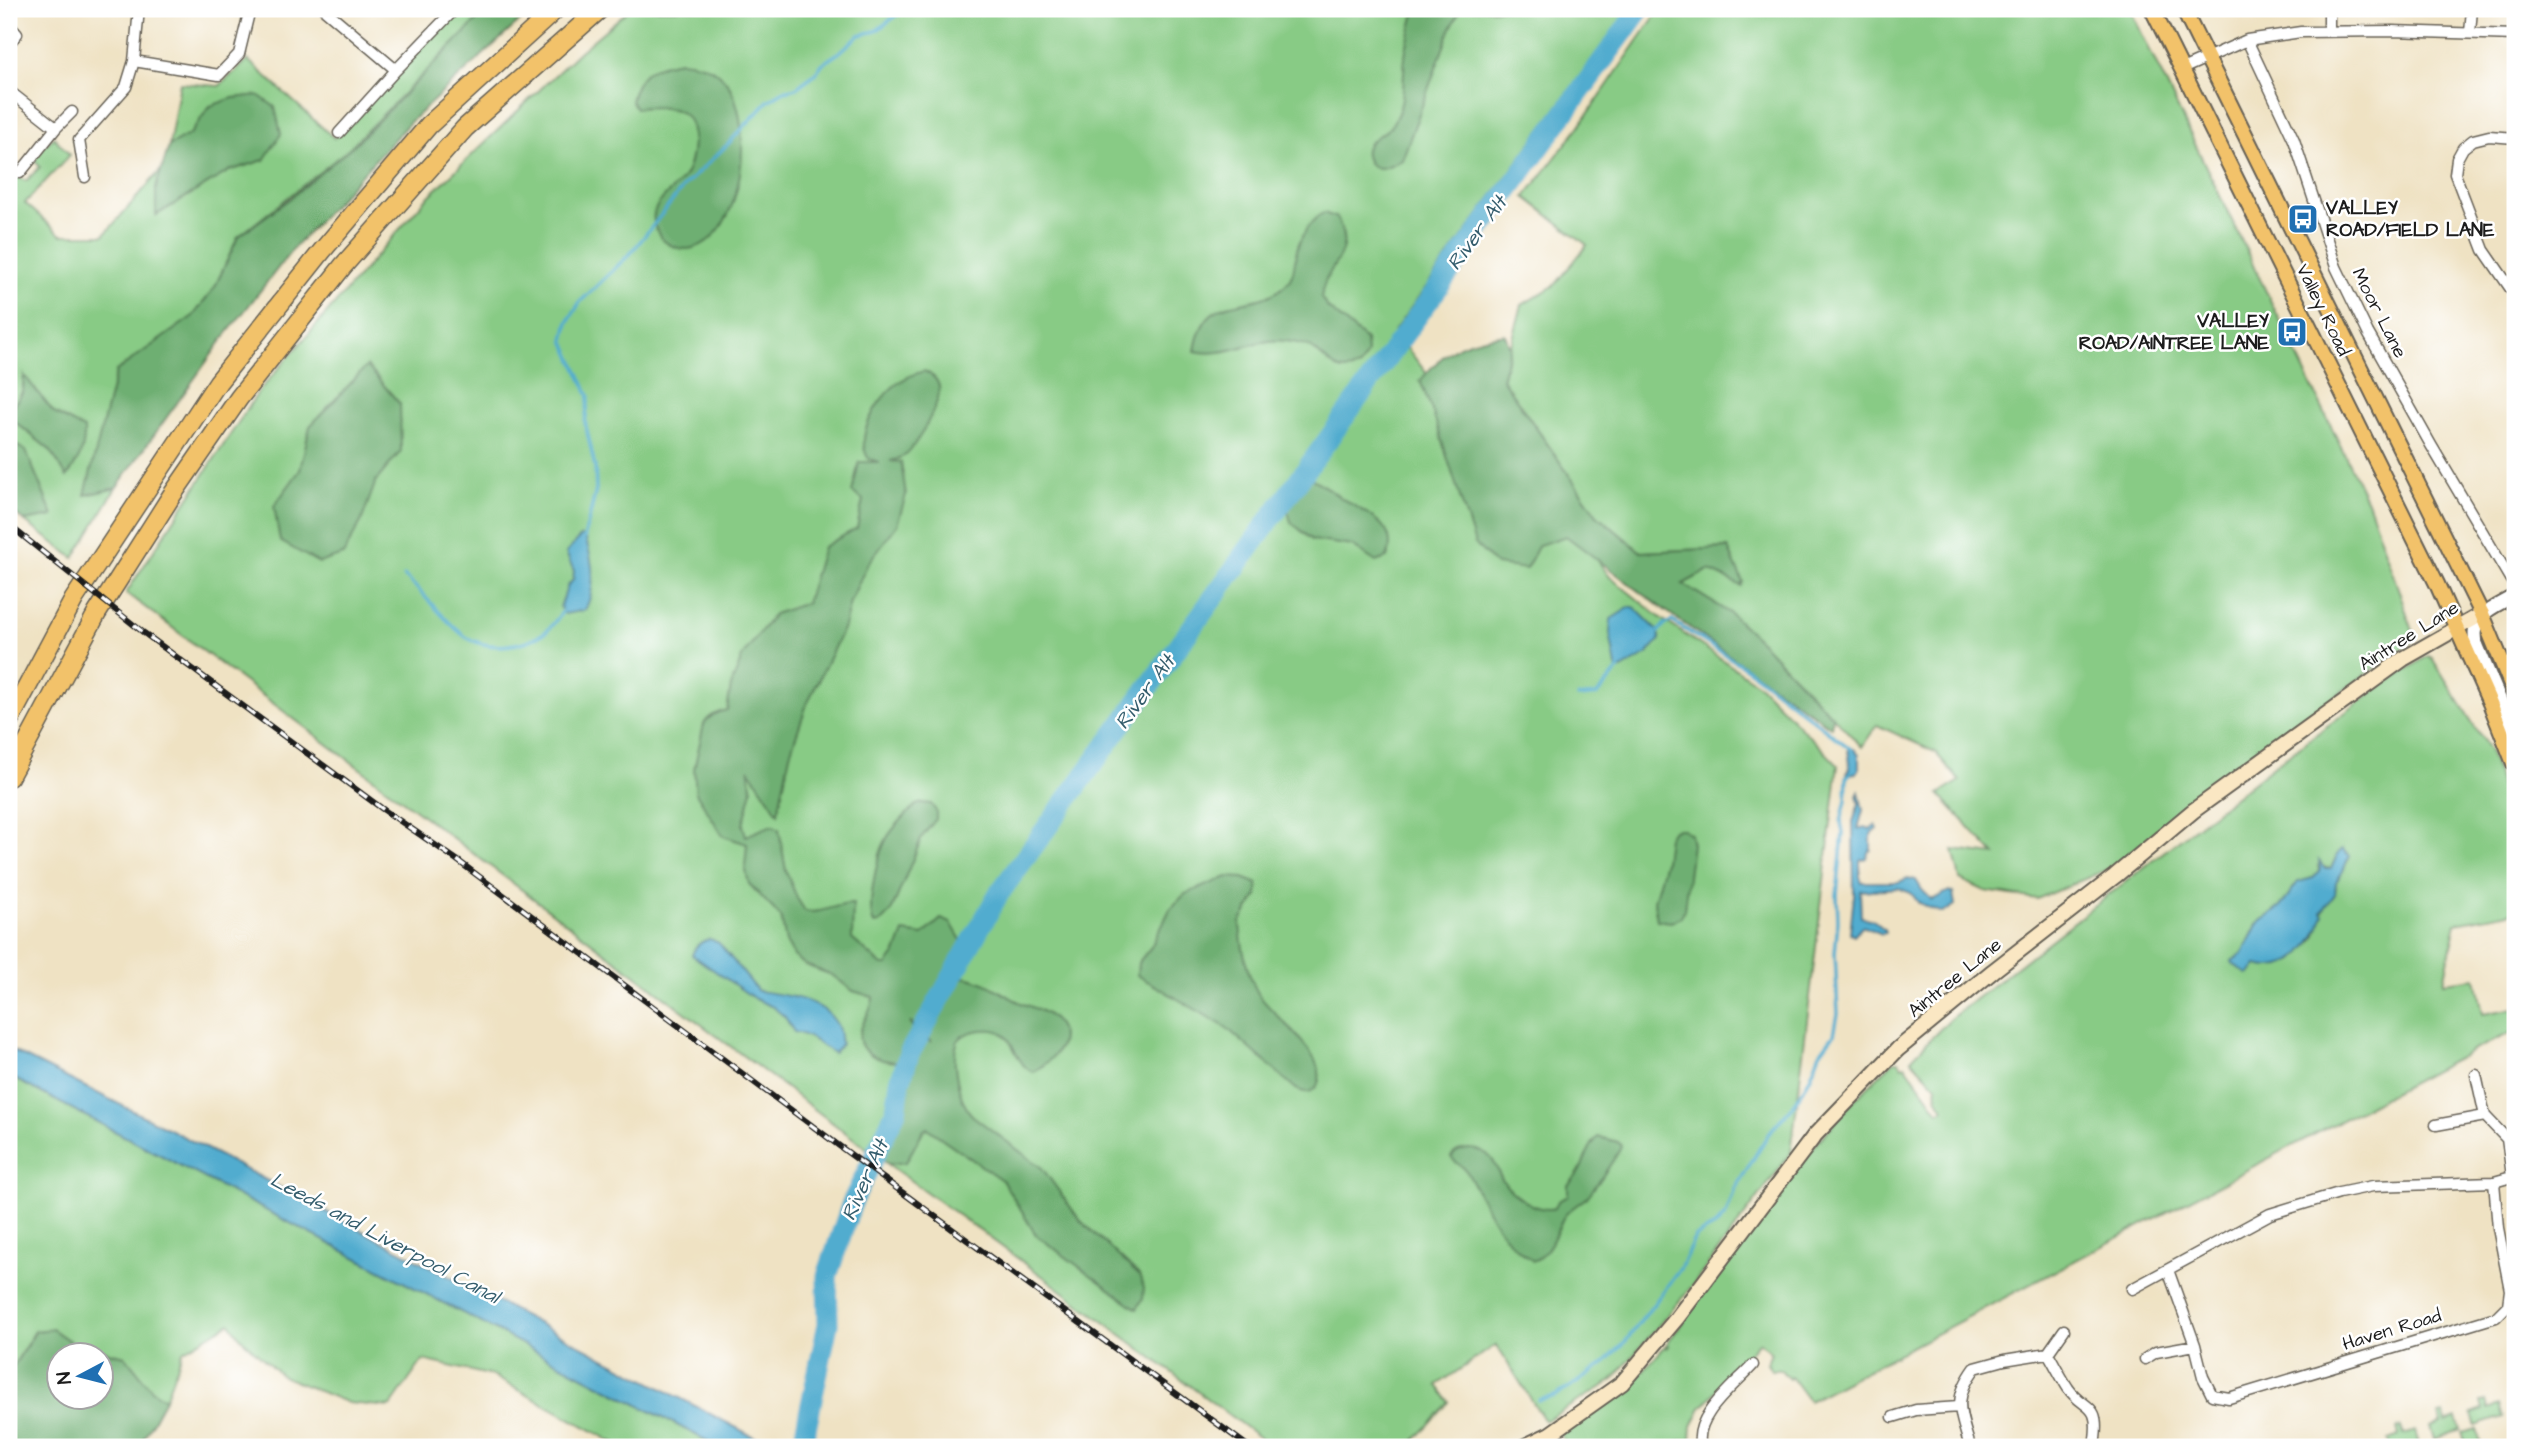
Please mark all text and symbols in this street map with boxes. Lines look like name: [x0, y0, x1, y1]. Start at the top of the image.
water label: River Alt: [1440, 188, 1515, 276]
place label: VALLEY ROAD/FIELD LANE: [2325, 195, 2495, 244]
bus stop icon: VALLEY ROAD/FIELD LANE: [2286, 202, 2320, 236]
street label: Valley Road: [2288, 259, 2357, 361]
street label: Moor Lane: [2345, 263, 2413, 363]
place label: VALLEY ROAD/AINTREE LANE: [2079, 308, 2270, 357]
bus stop icon: VALLEY ROAD/AINTREE LANE: [2275, 315, 2309, 349]
street label: Aintree Lane: [2354, 594, 2464, 678]
water label: River Alt: [1108, 647, 1183, 735]
street label: Aintree Lane: [1902, 932, 2008, 1024]
water label: River Alt: [834, 1133, 897, 1225]
water label: Leeds and Liverpool Canal: [265, 1165, 507, 1312]
street label: Haven Road: [2339, 1302, 2445, 1358]
north arrow: [46, 1340, 116, 1410]
text: N: [50, 1370, 79, 1385]

